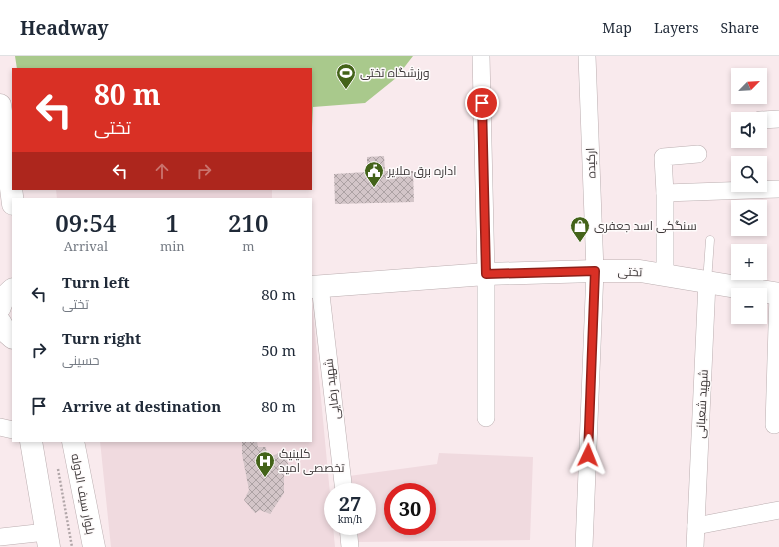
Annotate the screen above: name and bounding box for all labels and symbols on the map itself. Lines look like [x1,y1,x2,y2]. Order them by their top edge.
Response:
sports icon: ورزشگاه تختی [335,62,357,90]
place label: ورزشگاه تختی [360,64,430,81]
north arrow [731,68,767,104]
pin [465,86,499,120]
street label: ارکیده [581,147,600,179]
public building icon: اداره برق ملایر [363,160,385,188]
place label: اداره برق ملایر [387,162,456,179]
shop icon: سنگکی اسد جعفری [569,215,591,243]
place label: سنگکی اسد جعفری [594,217,697,234]
street label: تختی [617,263,643,280]
street label: شهید رضایی [319,358,344,421]
street label: شهید شعبانی [691,369,712,439]
position arrow [567,434,609,476]
place label: کلینیک تخصصی امید [279,445,345,476]
hospital icon: کلینیک تخصصی امید [254,450,276,478]
street label: بلوار سیف الدوله [67,452,100,536]
speed limit sign: 30 [384,483,436,535]

